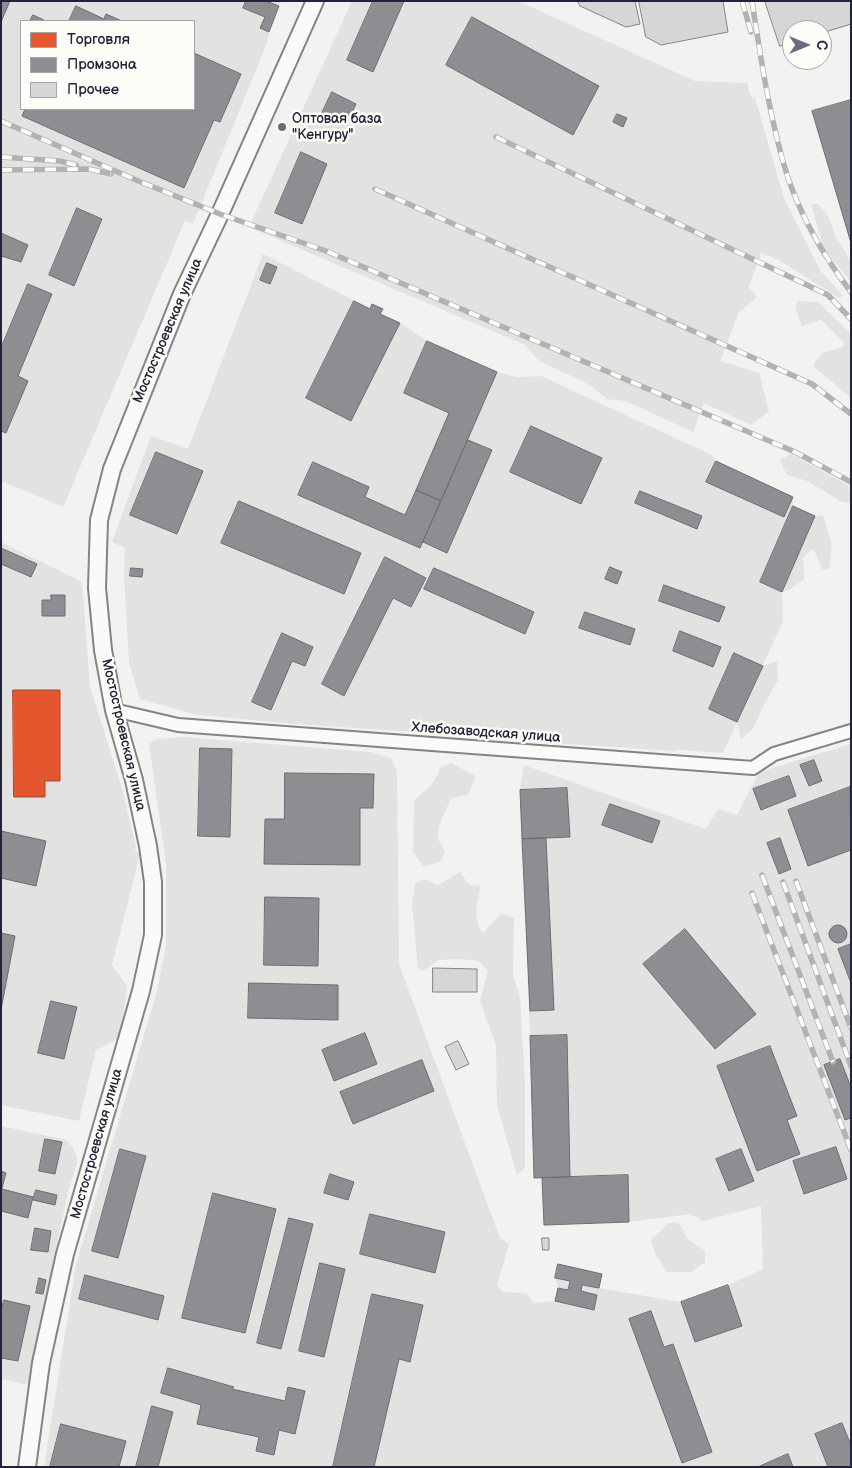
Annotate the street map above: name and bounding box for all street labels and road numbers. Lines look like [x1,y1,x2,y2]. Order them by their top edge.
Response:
street label: Мостостроевская улица [130,256,206,406]
street label: Мостостроевская улица [97,657,149,813]
street label: Хлебозаводская улица [411,719,561,747]
street label: Мостостроевская улица [67,1067,127,1221]

